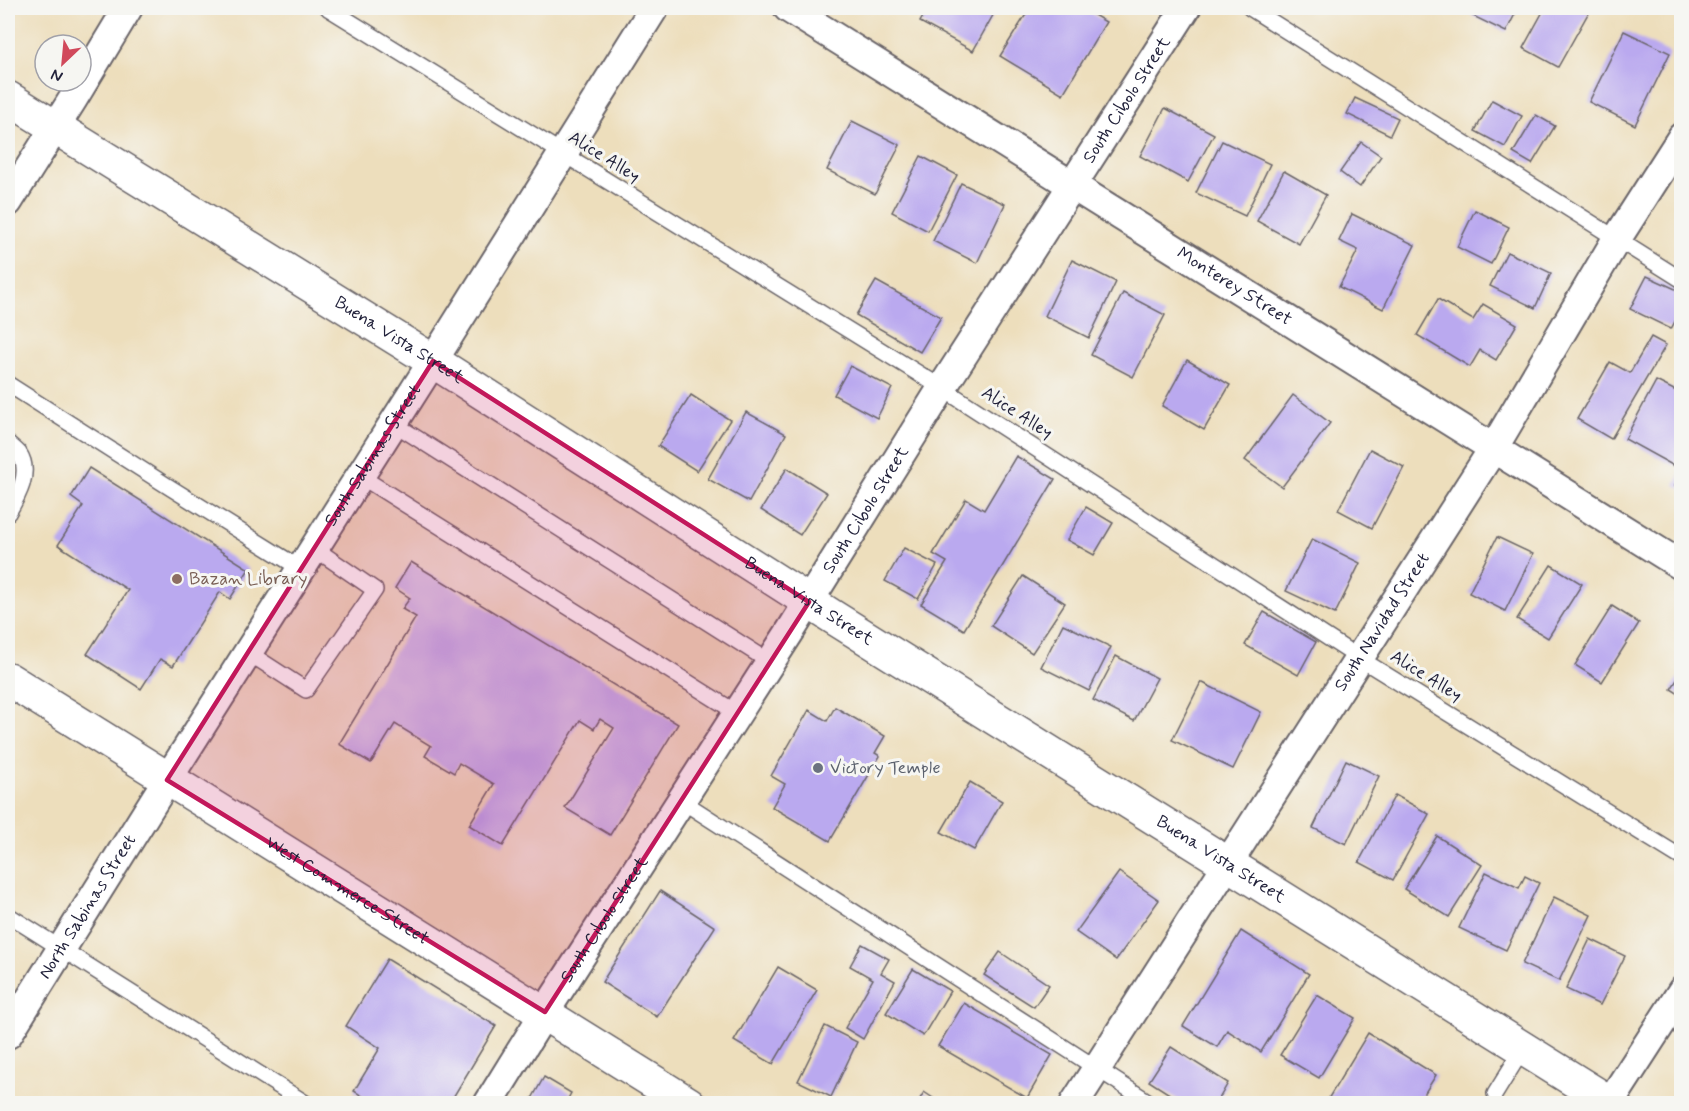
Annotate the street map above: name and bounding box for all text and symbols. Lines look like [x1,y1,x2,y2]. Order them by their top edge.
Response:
street label: South Cibolo Street [1077,32,1177,168]
north arrow [33,33,93,93]
text: N [48,63,66,87]
street label: Alice Alley [564,126,644,188]
street label: Monterey Street [1172,241,1296,332]
street label: Buena Vista Street [330,291,469,390]
street label: South Sabinas Street [319,380,427,531]
street label: Alice Alley [977,381,1057,445]
street label: South Cibolo Street [817,441,915,578]
street label: South Navidad Street [1329,548,1436,696]
street label: Buena Vista Street [740,551,878,652]
place label: Bazan Library [189,567,307,591]
marker: Bazan Library [170,572,184,586]
street label: Alice Alley [1386,645,1466,707]
place label: Victory Temple [830,756,941,780]
marker: Victory Temple [811,761,825,775]
street label: Buena Vista Street [1151,810,1290,909]
street label: North Sabinas Street [33,830,142,984]
street label: West Commerce Street [261,831,434,951]
street label: South Cibolo Street [555,852,654,988]

